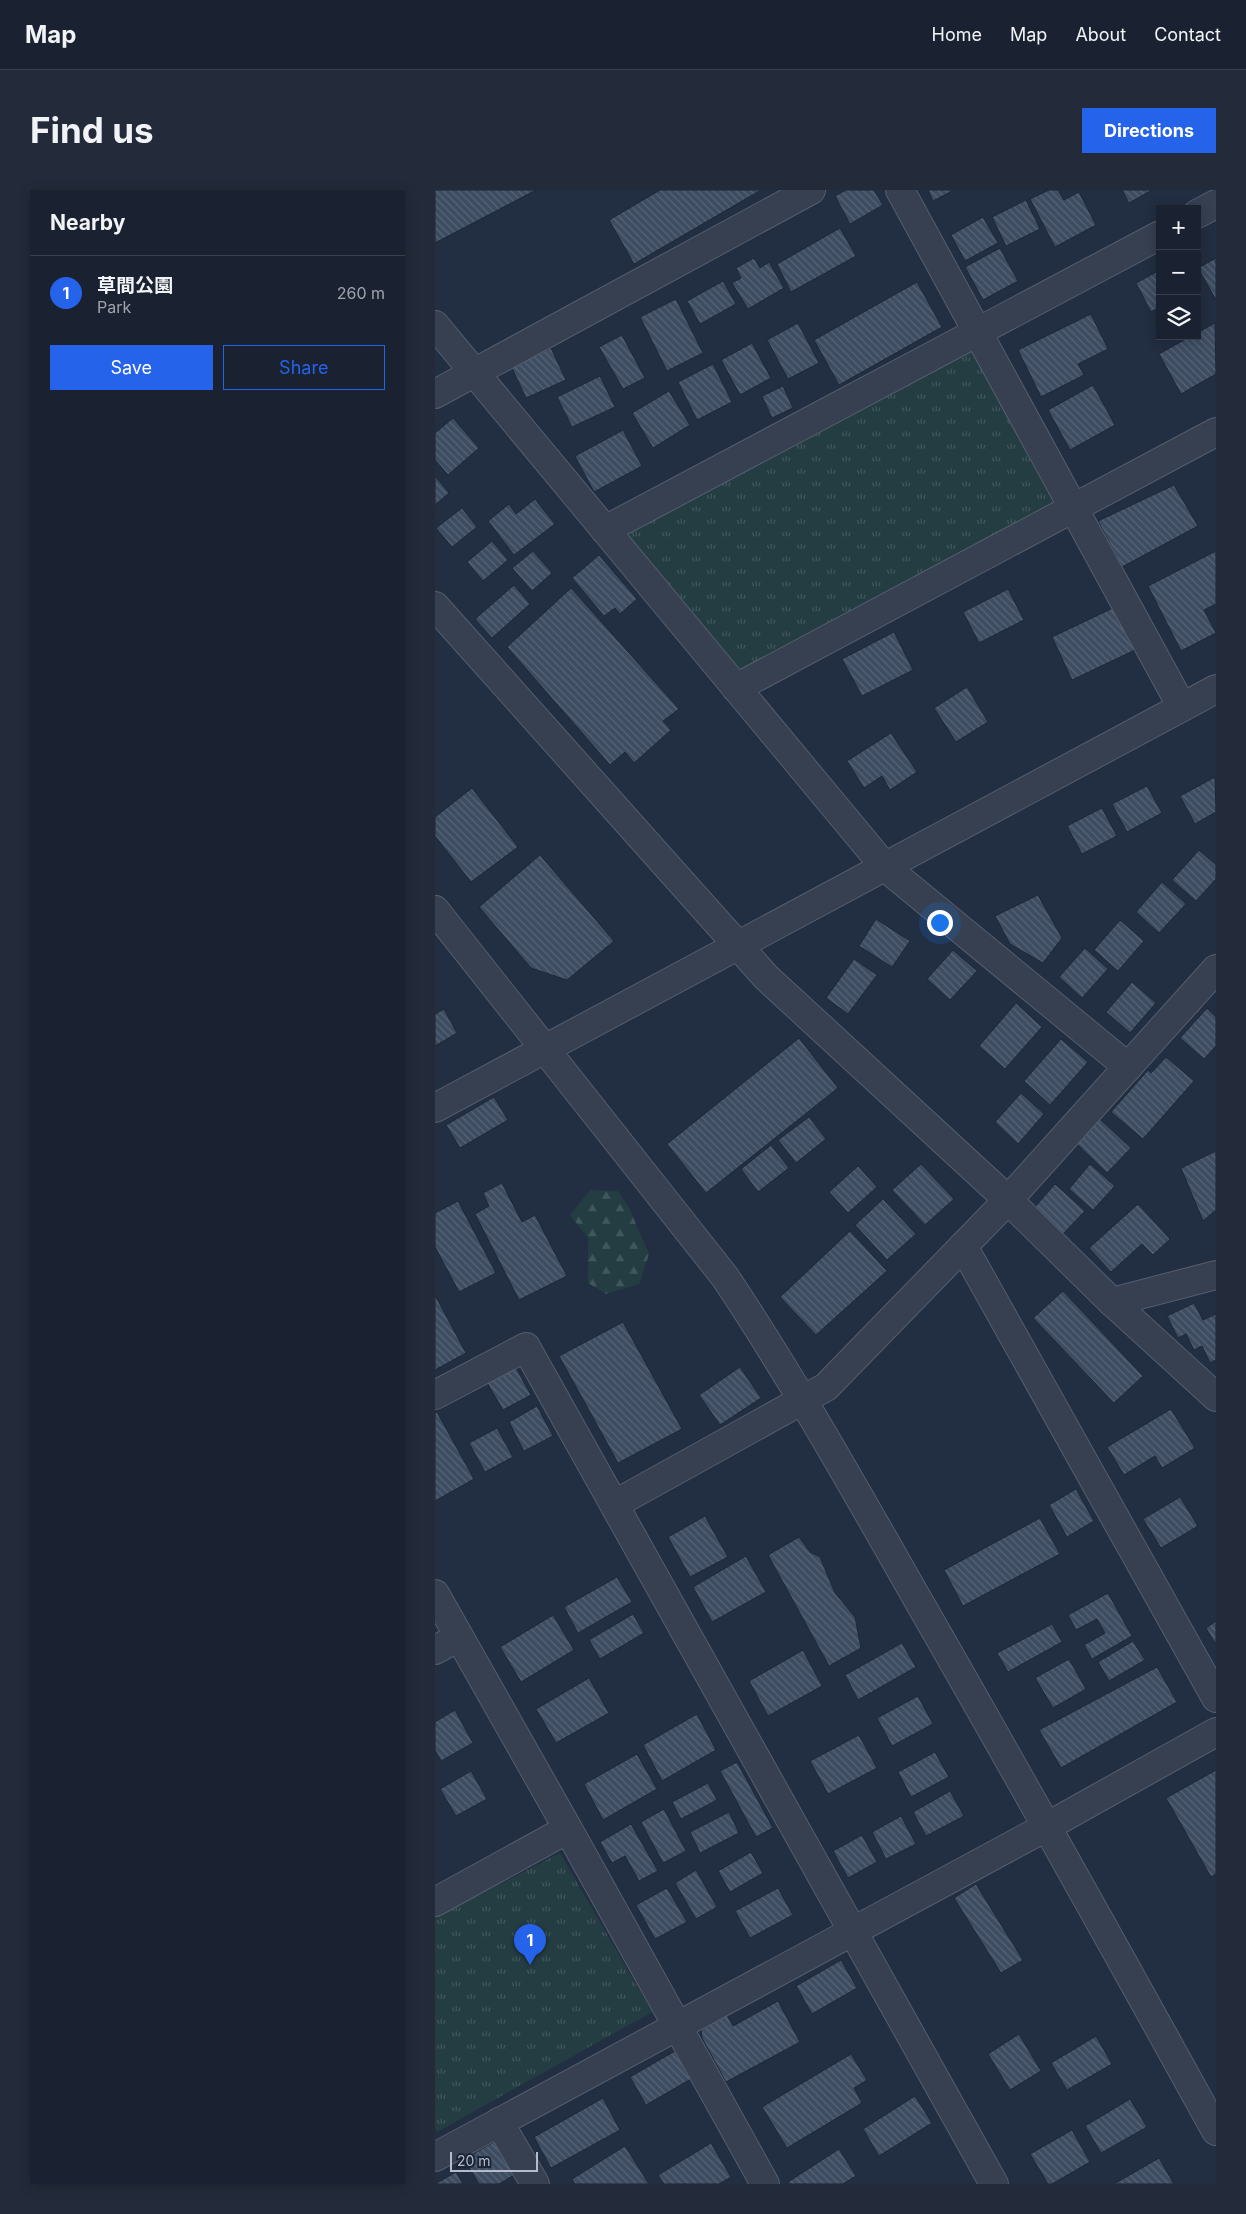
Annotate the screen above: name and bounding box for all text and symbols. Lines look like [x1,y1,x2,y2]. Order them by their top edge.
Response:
text: Map [25,20,76,49]
text: Home [932,24,982,45]
text: Map [1010,24,1047,45]
text: About [1075,24,1126,45]
text: Contact [1154,24,1221,45]
button: Directions [1082,108,1216,153]
text: Find us [30,109,154,151]
map controls [1156,205,1201,340]
button: + [1156,205,1201,250]
text: Nearby [50,210,125,235]
button: − [1156,250,1201,295]
text: 草間公園 [97,274,173,297]
text: 1 [63,283,69,303]
text: 260 m [337,283,385,303]
button: layers [1156,295,1201,340]
text: Park [97,297,131,317]
button: Save [50,345,213,390]
button: Share [223,345,385,390]
your location [927,910,953,936]
pin: 1 [514,1924,546,1965]
scale bar [450,2149,537,2172]
text: 20 m [457,2152,491,2169]

